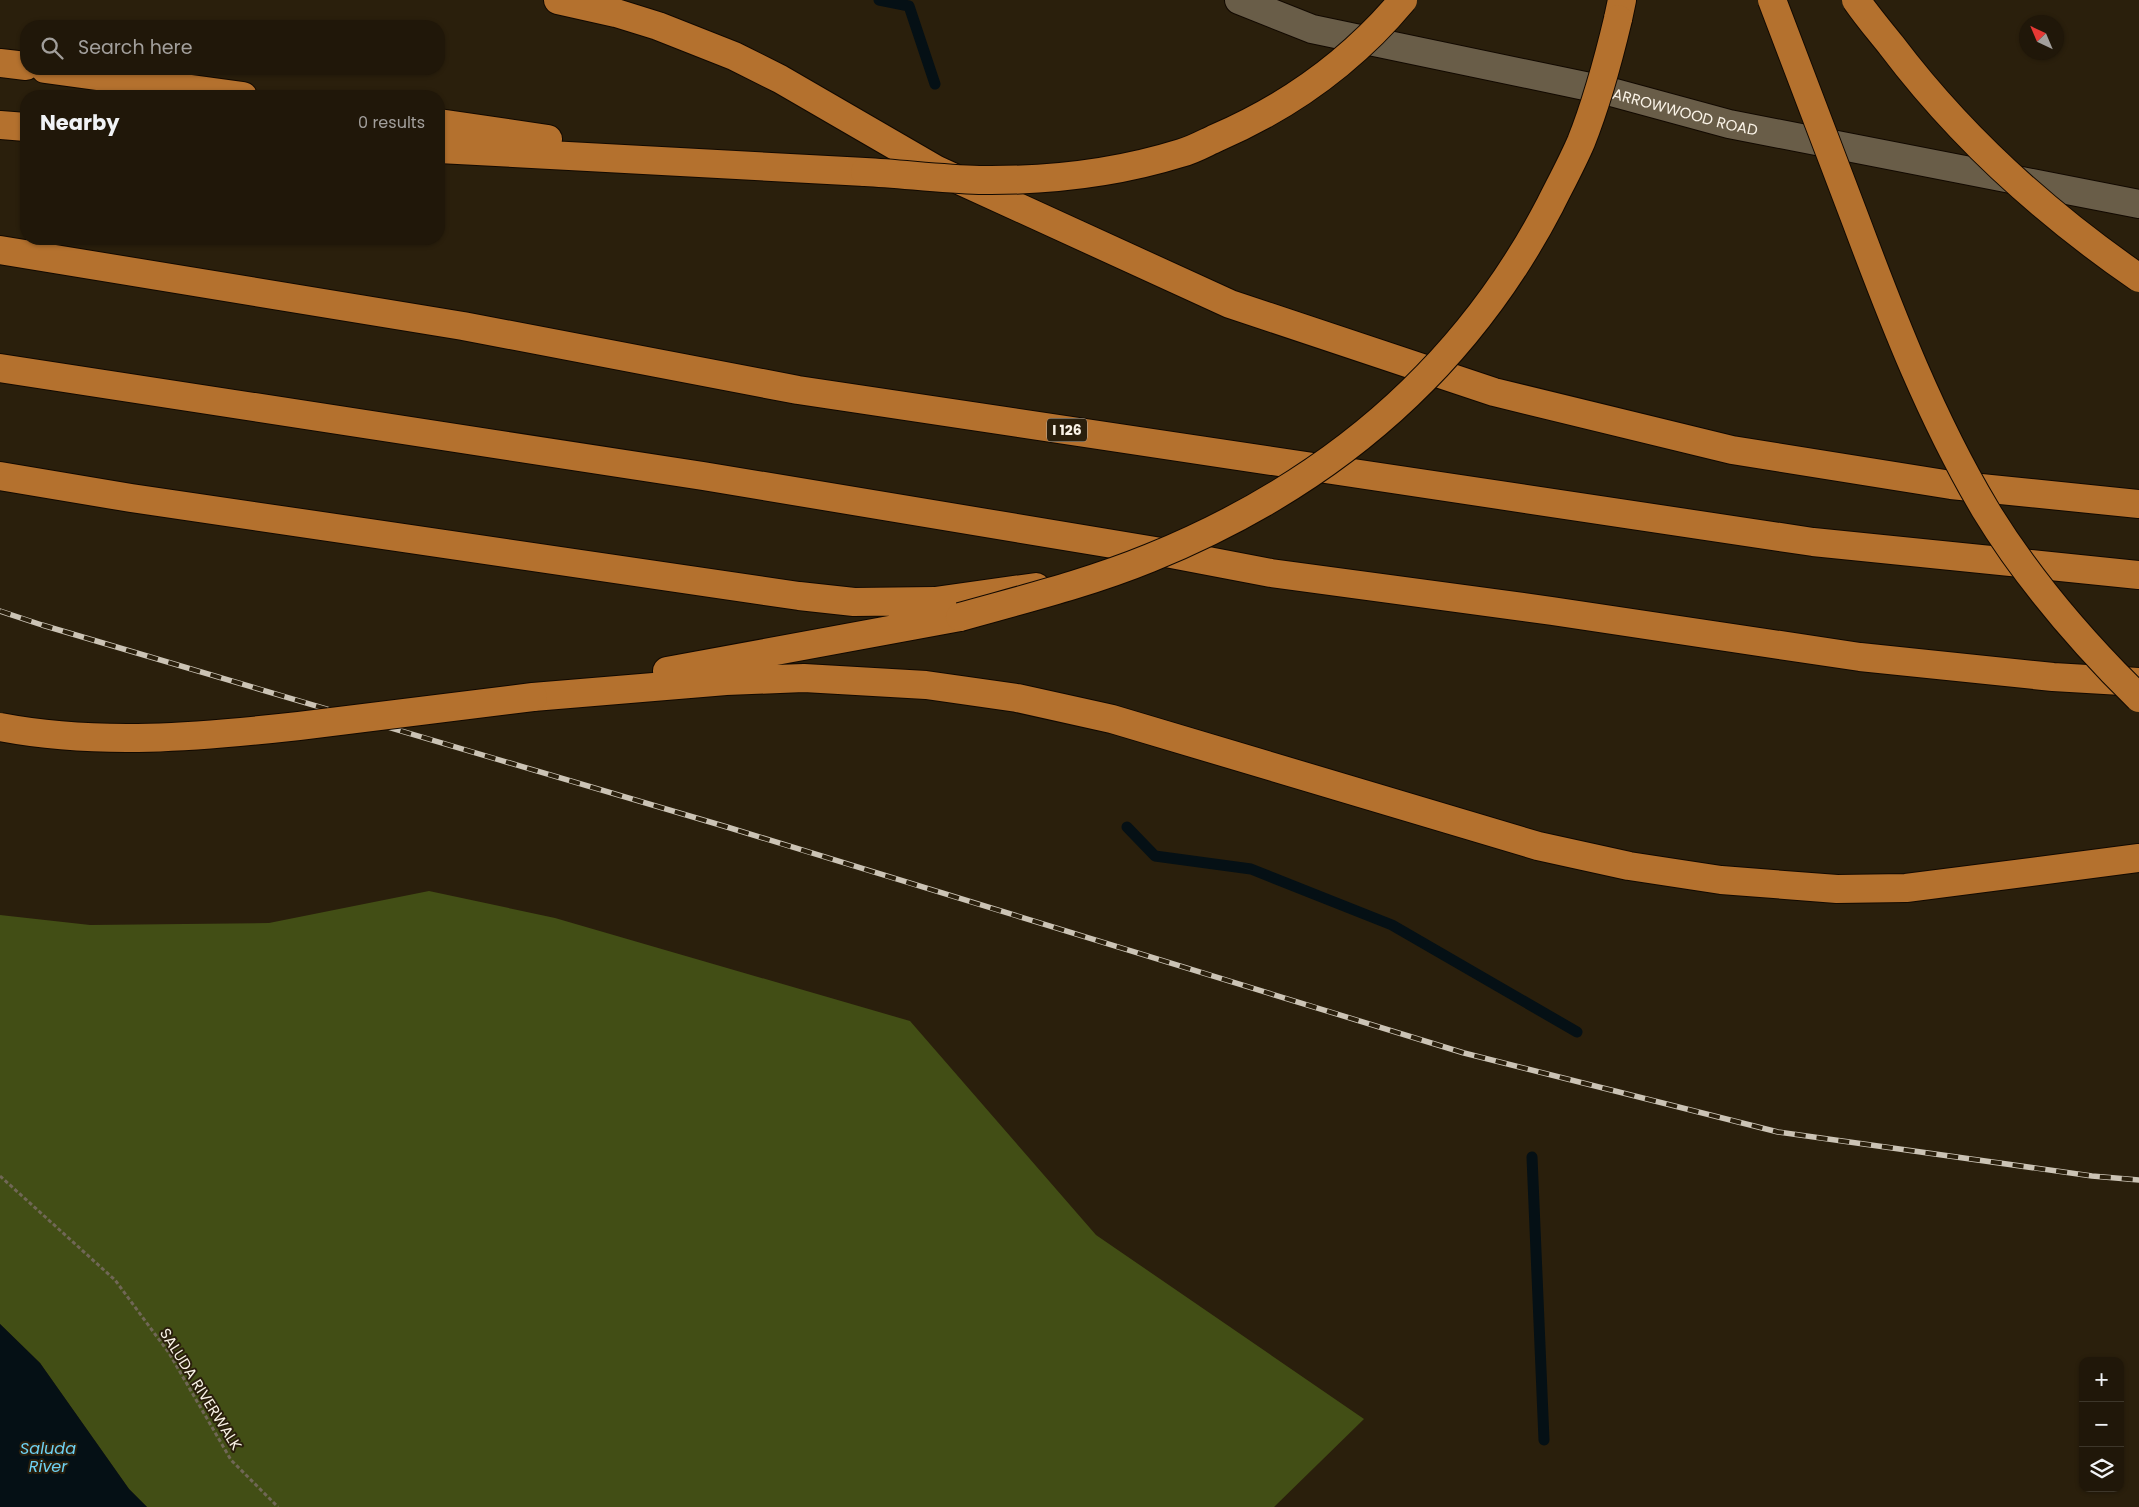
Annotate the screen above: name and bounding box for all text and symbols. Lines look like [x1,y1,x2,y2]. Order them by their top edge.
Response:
north arrow [2019,15,2064,60]
search box [20,20,445,75]
icon: search [38,34,66,62]
text: Search here [78,34,192,61]
street label: ARROWWOOD ROAD [1610,82,1760,140]
text: Nearby [40,108,120,137]
text: 0 results [358,111,425,134]
road number: I 126 [1047,418,1087,442]
street label: SALUDA RIVERWALK [155,1324,247,1454]
map controls [2079,1357,2124,1492]
button: + [2079,1357,2124,1402]
button: − [2079,1402,2124,1447]
water label: Saluda River [20,1437,76,1478]
button: layers [2079,1447,2124,1492]

